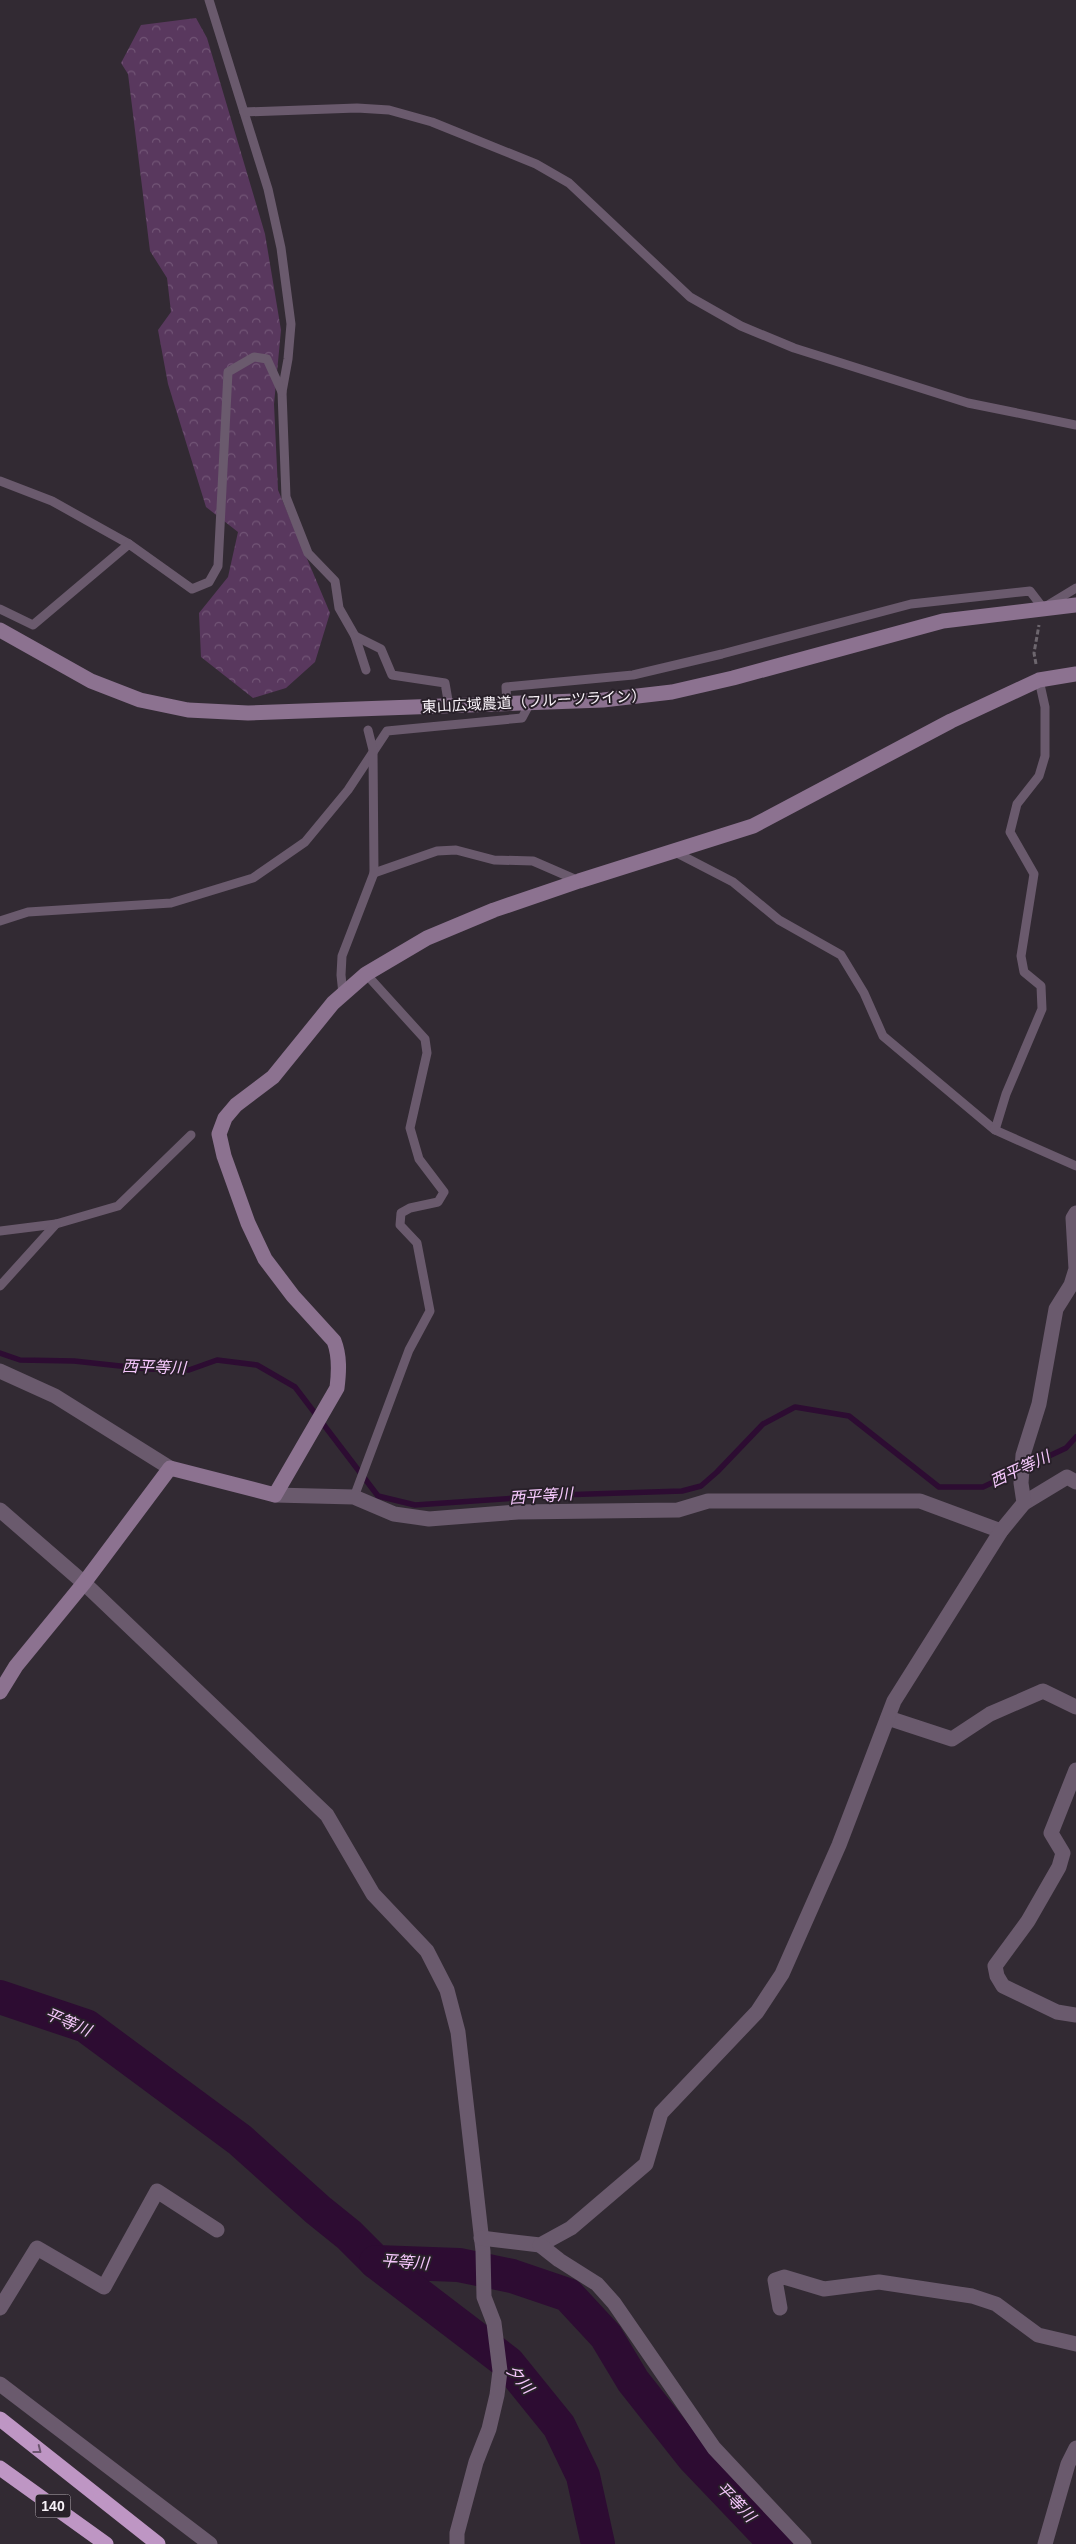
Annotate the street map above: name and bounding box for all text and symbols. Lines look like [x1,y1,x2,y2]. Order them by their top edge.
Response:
street label: 東山広域農道（フルーツライン） [421,687,647,715]
water label: 西平等川 [122,1357,188,1377]
water label: 西平等川 [987,1447,1054,1490]
water label: 西平等川 [508,1485,576,1507]
water label: 平等川 [43,2005,95,2040]
water label: 平等川 [380,2252,432,2272]
water label: 夕川 [503,2361,538,2398]
one-way arrow [32,2444,41,2452]
water label: 平等川 [713,2479,760,2527]
road number: 140 [36,2494,70,2518]

